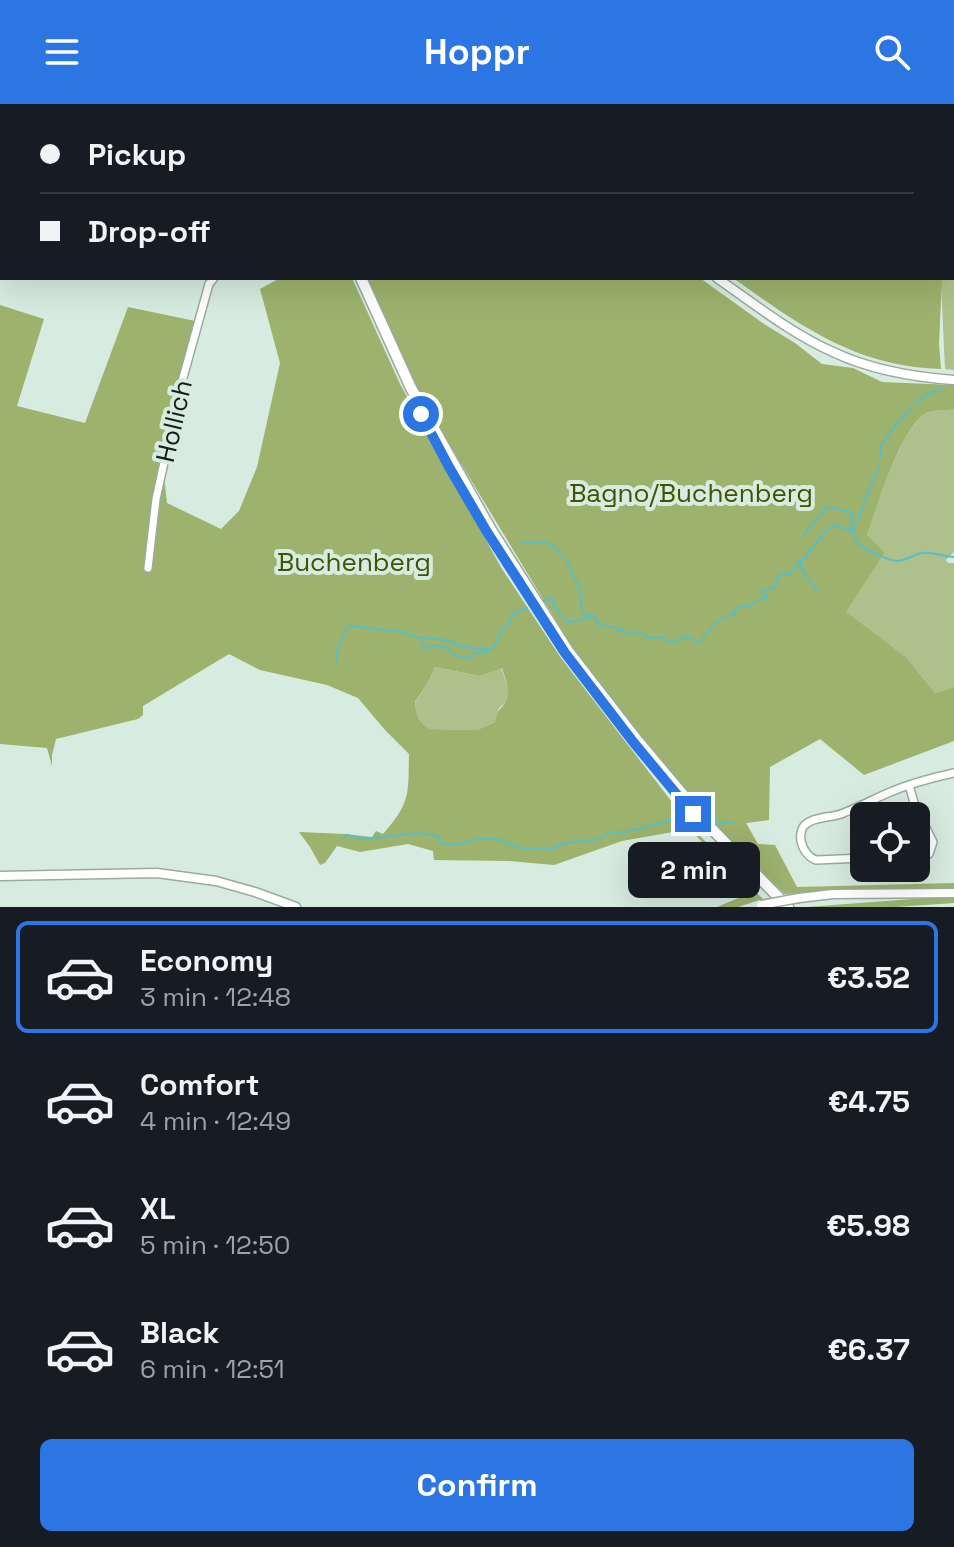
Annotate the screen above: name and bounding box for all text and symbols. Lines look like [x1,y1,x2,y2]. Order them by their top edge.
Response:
text: Hoppr [424,29,530,75]
icon: menu [40,30,84,74]
icon: search [870,30,914,74]
text: Pickup [88,135,186,174]
text: Drop-off [88,212,211,251]
street label: Hollich [148,376,200,466]
route start [403,396,439,432]
park label: Bagno/Buchenberg [569,476,813,510]
park label: Buchenberg [277,545,431,579]
route end [675,796,711,832]
map controls [850,802,930,882]
button: locate [850,802,930,882]
callout: 2 min [627,842,759,898]
text: 2 min [660,853,728,887]
icon: car [44,941,116,1013]
text: Economy [140,941,273,980]
text: €3.52 [827,958,910,997]
text: 3 min · 12:48 [140,980,291,1014]
icon: car [44,1065,116,1137]
text: Comfort [140,1065,259,1104]
text: €4.75 [828,1082,910,1121]
text: 4 min · 12:49 [140,1104,291,1138]
icon: car [44,1189,116,1261]
text: XL [140,1189,176,1228]
text: €5.98 [826,1206,910,1245]
text: 5 min · 12:50 [140,1228,291,1262]
icon: car [44,1313,116,1385]
text: Black [140,1313,219,1352]
text: €6.37 [827,1330,910,1369]
text: 6 min · 12:51 [140,1352,285,1386]
button: Confirm [40,1439,914,1531]

